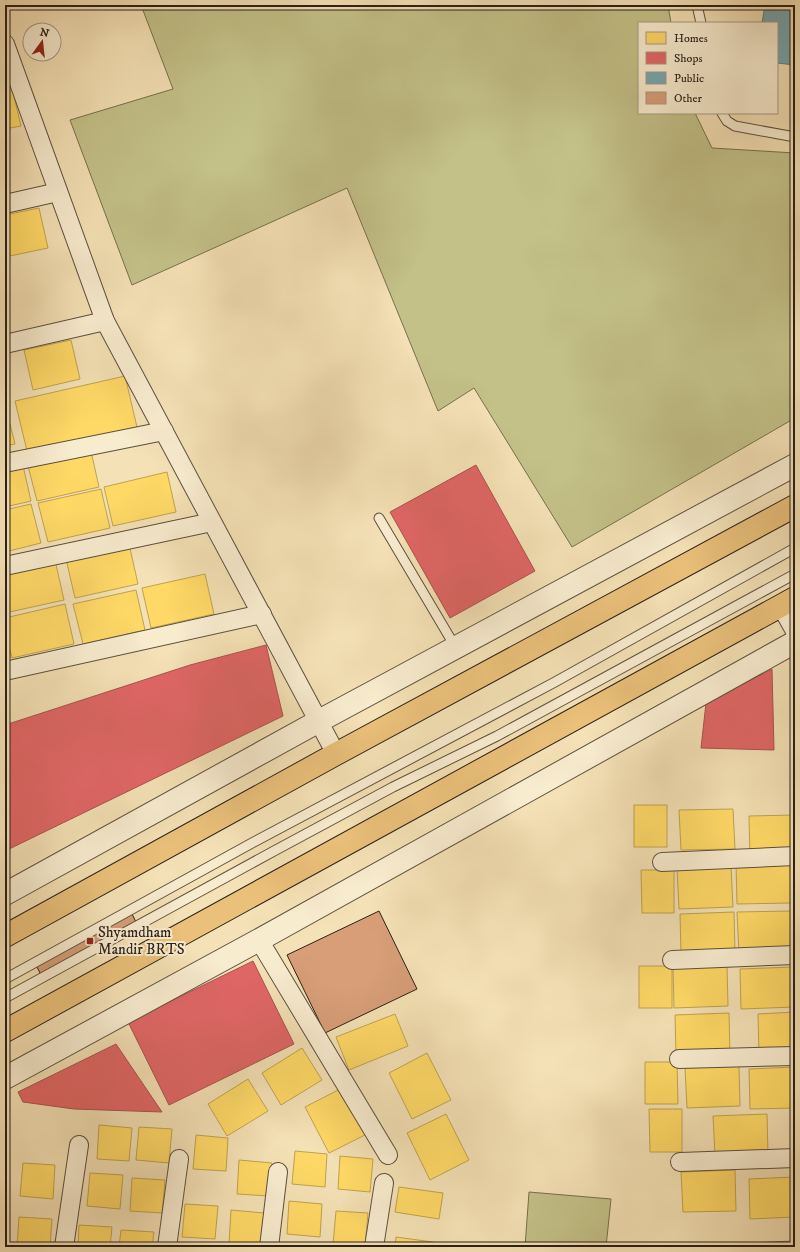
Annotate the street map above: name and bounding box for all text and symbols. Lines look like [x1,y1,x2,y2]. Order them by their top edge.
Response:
north arrow [22,22,62,62]
legend [638,22,778,114]
text: N [38,25,51,41]
text: Homes [674,31,708,46]
text: Shops [674,51,702,66]
text: Public [674,71,704,86]
text: Other [674,91,703,106]
place label: Shyamdham Mandir BRTS [98,923,185,959]
marker: Shyamdham Mandir BRTS [85,936,95,946]

